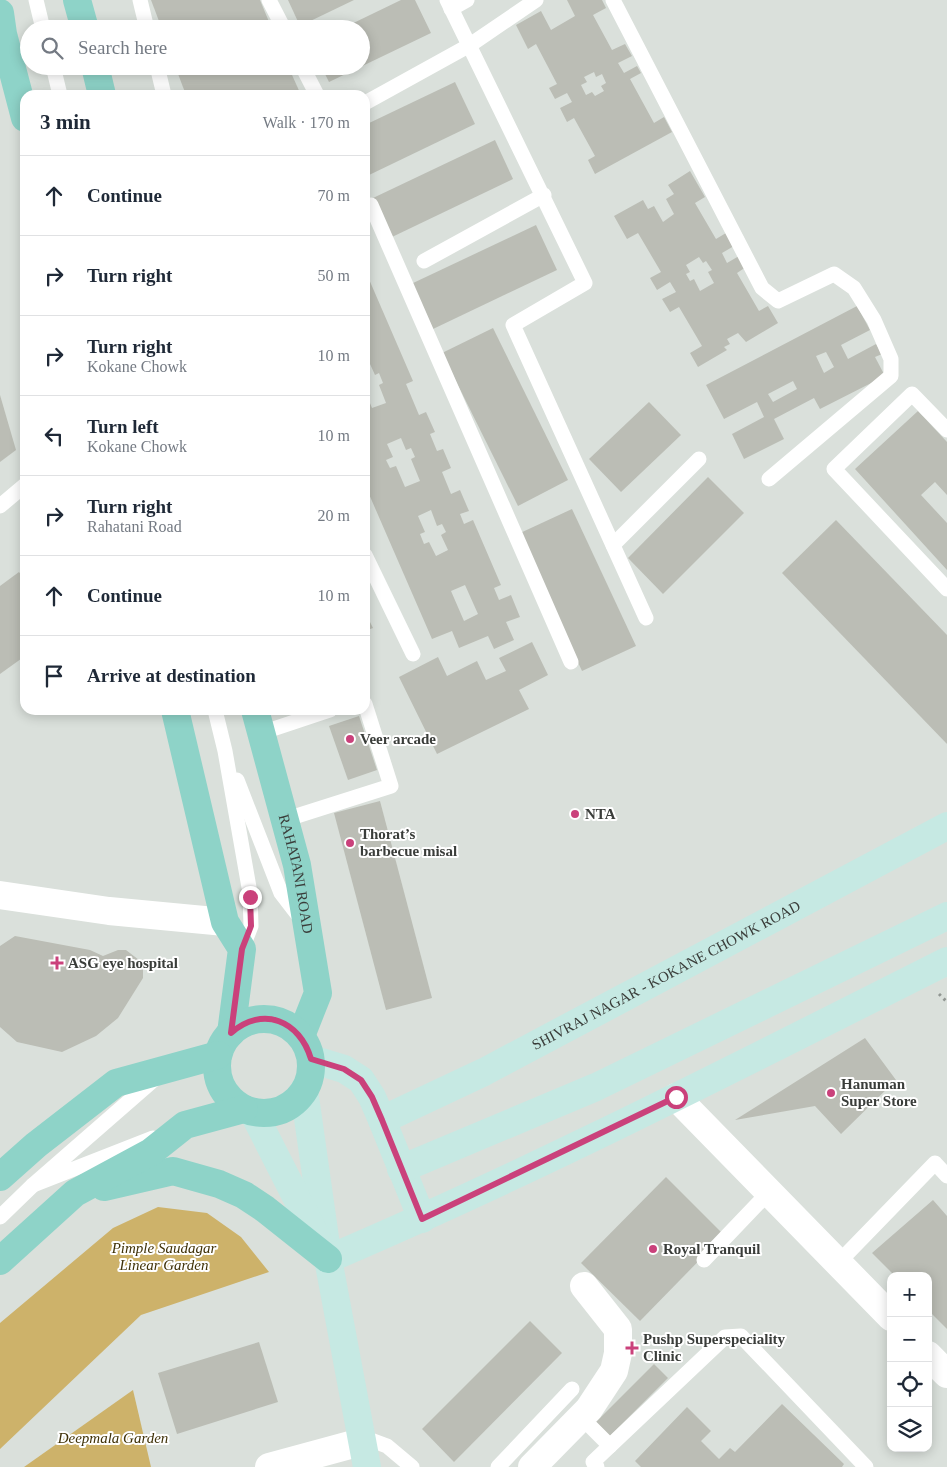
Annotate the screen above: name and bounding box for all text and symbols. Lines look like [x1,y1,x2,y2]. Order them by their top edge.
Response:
search box [20,20,370,75]
icon: search [38,34,66,62]
text: Search here [78,37,167,58]
text: 3 min [40,110,91,134]
text: Walk · 170 m [263,114,350,131]
icon: ahead [40,182,68,210]
text: Continue [87,185,162,206]
text: 70 m [318,187,350,204]
icon: right [40,262,68,290]
text: Turn right [87,265,172,286]
text: 50 m [318,267,350,284]
text: Turn right [87,336,172,357]
icon: right [40,342,68,370]
text: 10 m [318,347,350,364]
text: Kokane Chowk [87,358,187,375]
text: Turn left [87,416,159,437]
icon: left [40,422,68,450]
text: 10 m [318,427,350,444]
text: Kokane Chowk [87,438,187,455]
text: Turn right [87,496,172,517]
icon: right [40,502,68,530]
text: 20 m [318,507,350,524]
text: Rahatani Road [87,518,182,535]
icon: ahead [40,582,68,610]
text: Continue [87,585,162,606]
text: 10 m [318,587,350,604]
icon: arrive [40,662,68,690]
text: Arrive at destination [87,665,256,686]
place label: Veer arcade [360,731,436,747]
marker: Veer arcade [344,733,356,745]
place label: NTA [585,806,616,822]
marker: NTA [569,808,581,820]
street label: RAHATANI ROAD [276,812,316,935]
place label: Thorat’s barbecue misal [360,826,457,859]
marker: Thorat’s barbecue misal [344,837,356,849]
route end [239,886,262,909]
street label: SHIVRAJ NAGAR - KOKANE CHOWK ROAD [529,897,803,1053]
place label: ASG eye hospital [68,955,178,971]
marker: ASG eye hospital [50,956,64,970]
place label: Hanuman Super Store [841,1076,917,1109]
route start [665,1086,688,1109]
marker: Hanuman Super Store [825,1087,837,1099]
park label: Pimple Saudagar Linear Garden [111,1240,216,1273]
place label: Royal Tranquil [663,1241,760,1257]
marker: Royal Tranquil [647,1243,659,1255]
map controls [887,1272,932,1452]
button: + [887,1272,932,1317]
button: − [887,1317,932,1362]
place label: Pushp Superspeciality Clinic [643,1331,786,1364]
marker: Pushp Superspeciality Clinic [625,1341,639,1355]
button: locate [887,1362,932,1407]
button: layers [887,1407,932,1452]
park label: Deepmala Garden [57,1430,168,1446]

